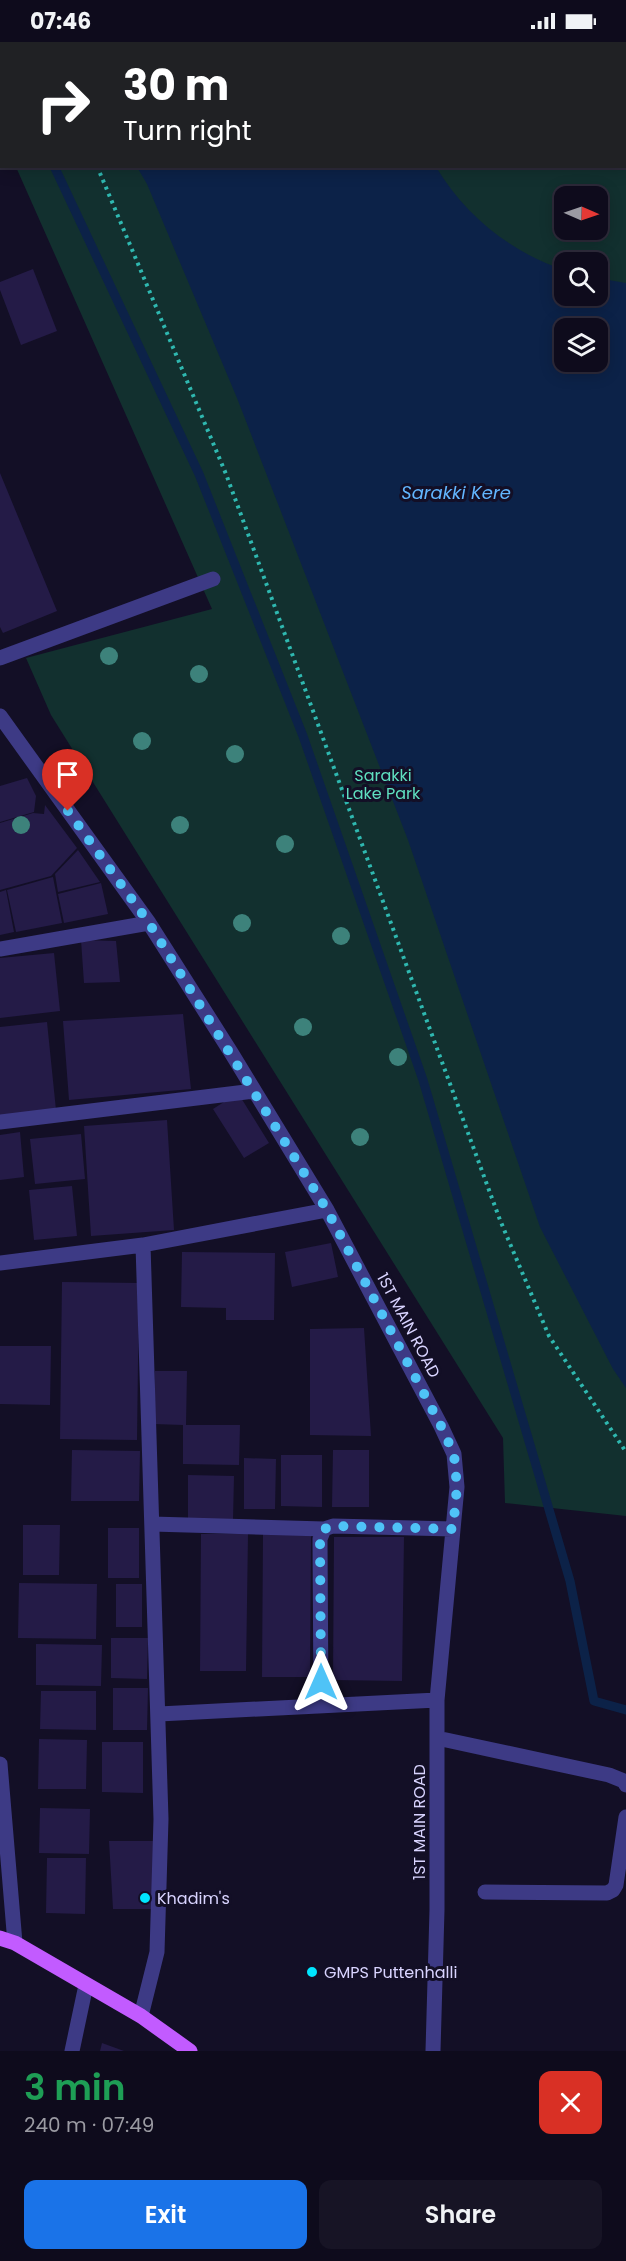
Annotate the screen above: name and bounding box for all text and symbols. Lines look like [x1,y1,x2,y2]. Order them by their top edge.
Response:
text: 07:46 [30,6,91,37]
text: 30 m [123,56,229,115]
icon: right [24,66,102,144]
text: Turn right [123,112,252,149]
north arrow [554,186,608,240]
map controls [554,186,608,372]
button: search [554,252,608,306]
button: layers [554,318,608,372]
water label: Sarakki Kere [401,480,511,505]
pin [42,749,93,811]
icon: arrive [51,758,84,791]
park label: Sarakki Lake Park [346,764,421,805]
street label: 1ST MAIN ROAD [371,1269,446,1382]
position arrow [289,1650,353,1714]
street label: 1ST MAIN ROAD [408,1764,431,1880]
place label: Khadim's [157,1887,230,1910]
marker: Khadim's [138,1891,152,1905]
place label: GMPS Puttenhalli [324,1961,457,1984]
marker: GMPS Puttenhalli [305,1965,319,1979]
text: 3 min [24,2062,126,2113]
button: close [539,2071,602,2134]
text: 240 m · 07:49 [24,2111,154,2139]
button: Exit [24,2180,307,2249]
button: Share [319,2180,602,2249]

